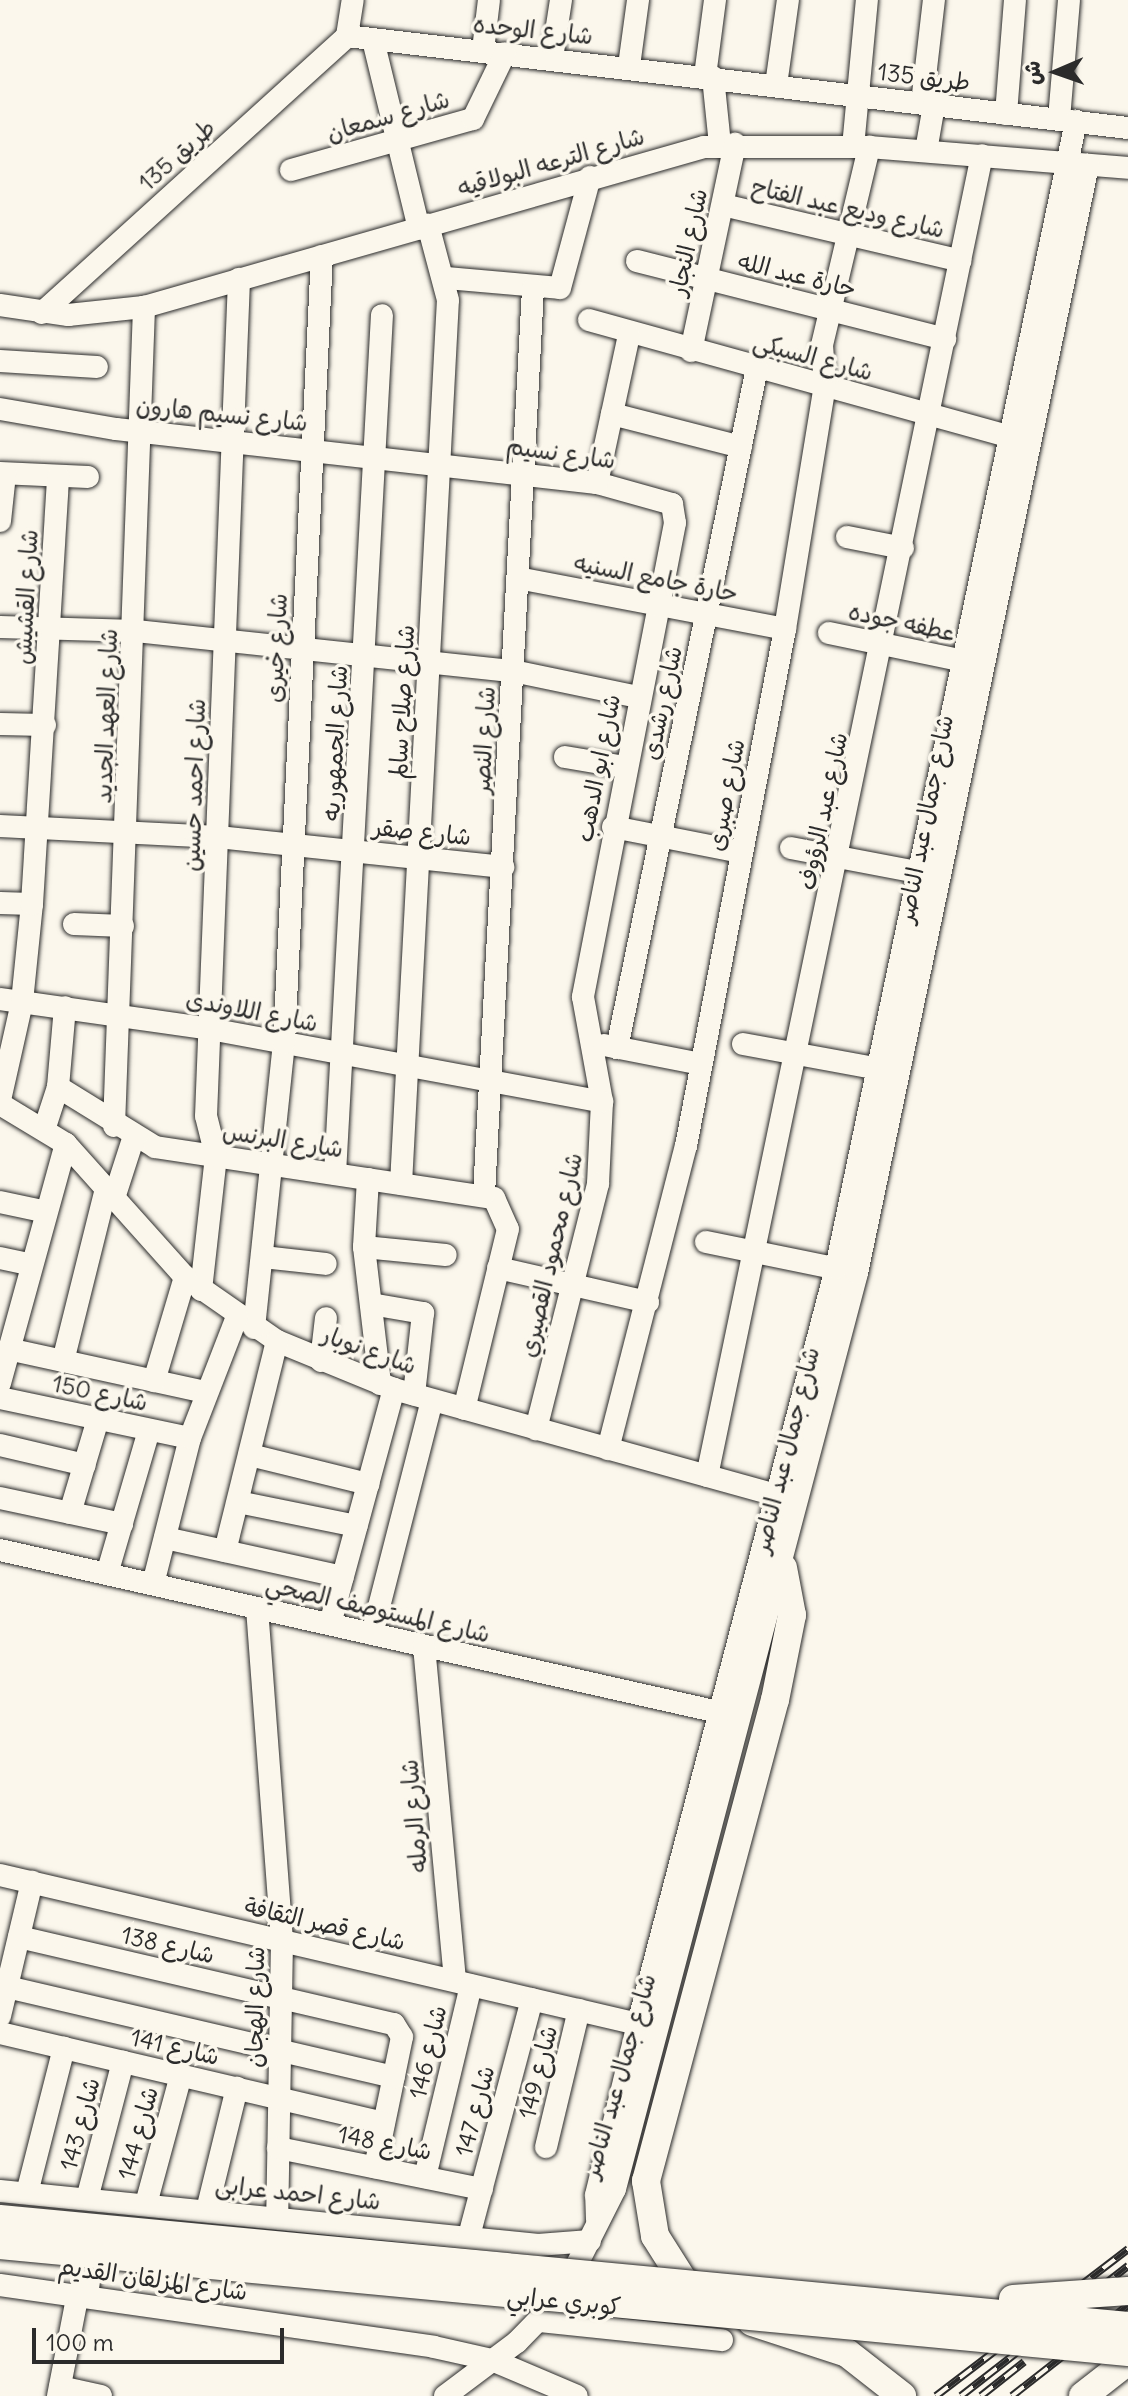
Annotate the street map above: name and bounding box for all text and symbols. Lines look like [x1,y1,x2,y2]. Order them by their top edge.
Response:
street label: شارع الوحده [472,9,594,51]
north arrow [1016,32,1096,112]
street label: طريق 135 [876,57,972,97]
text: ش [1018,60,1046,85]
street label: شارع سمعان [323,85,453,147]
street label: طريق 135 [133,113,221,197]
street label: شارع الترعه البولاقيه [454,122,648,202]
street label: شارع وديع عبد الفتاح [749,172,947,244]
street label: شارع النجار [663,186,713,298]
street label: حارة عبد الله [735,246,859,304]
street label: شارع السبكى [750,327,876,387]
street label: شارع نسيم هارون [135,391,309,437]
street label: شارع نسيم [505,431,617,475]
street label: شارع القشيش [8,529,44,665]
street label: حارة جامع السنيه [572,548,740,608]
street label: شارع خيرى [259,593,293,703]
street label: عطفه جوده [846,597,958,647]
street label: شارع صلاح سالم [384,624,420,780]
street label: شارع العهد الجديد [89,628,123,804]
street label: شارع رشدى [636,643,688,763]
street label: شارع الجمهوريه [317,664,353,822]
street label: شارع النصر [467,686,501,794]
street label: شارع ابو الدهب [570,692,626,844]
street label: شارع احمد حسين [177,698,211,872]
street label: شارع جمال عبد الناصر [891,712,959,926]
street label: شارع عبد الرؤوف [792,730,854,892]
street label: شارع صبرى [701,737,751,853]
street label: شارع صقر [371,813,473,851]
street label: شارع اللاوندى [184,984,320,1038]
street label: شارع البرنس [221,1116,345,1164]
street label: شارع محمود القصيري [513,1150,589,1360]
street label: شارع نوبار [318,1320,420,1380]
street label: شارع جمال عبد الناصر [746,1344,826,1556]
street label: شارع 150 [50,1369,150,1417]
street label: شارع المستوصف الصحي [263,1569,493,1649]
street label: شارع الرمله [395,1758,433,1874]
street label: شارع قصر الثقافة [242,1892,408,1956]
street label: شارع 138 [119,1920,217,1970]
street label: شارع الهجان [240,1946,270,2068]
street label: شارع جمال عبد الناصر [576,1970,662,2182]
street label: شارع 146 [403,2003,453,2101]
street label: شارع 141 [128,2023,222,2071]
street label: شارع 149 [513,2023,563,2121]
street label: شارع 147 [449,2063,501,2159]
street label: شارع 143 [54,2075,106,2173]
street label: شارع 144 [112,2083,164,2183]
street label: شارع 148 [336,2120,434,2166]
street label: شارع احمد عرابى [214,2170,382,2216]
street label: شارع المزلقان القديم [57,2251,249,2307]
street label: كوبري عرابي [506,2281,622,2321]
scale bar [36,2312,288,2362]
text: 100 m [46,2327,114,2357]

